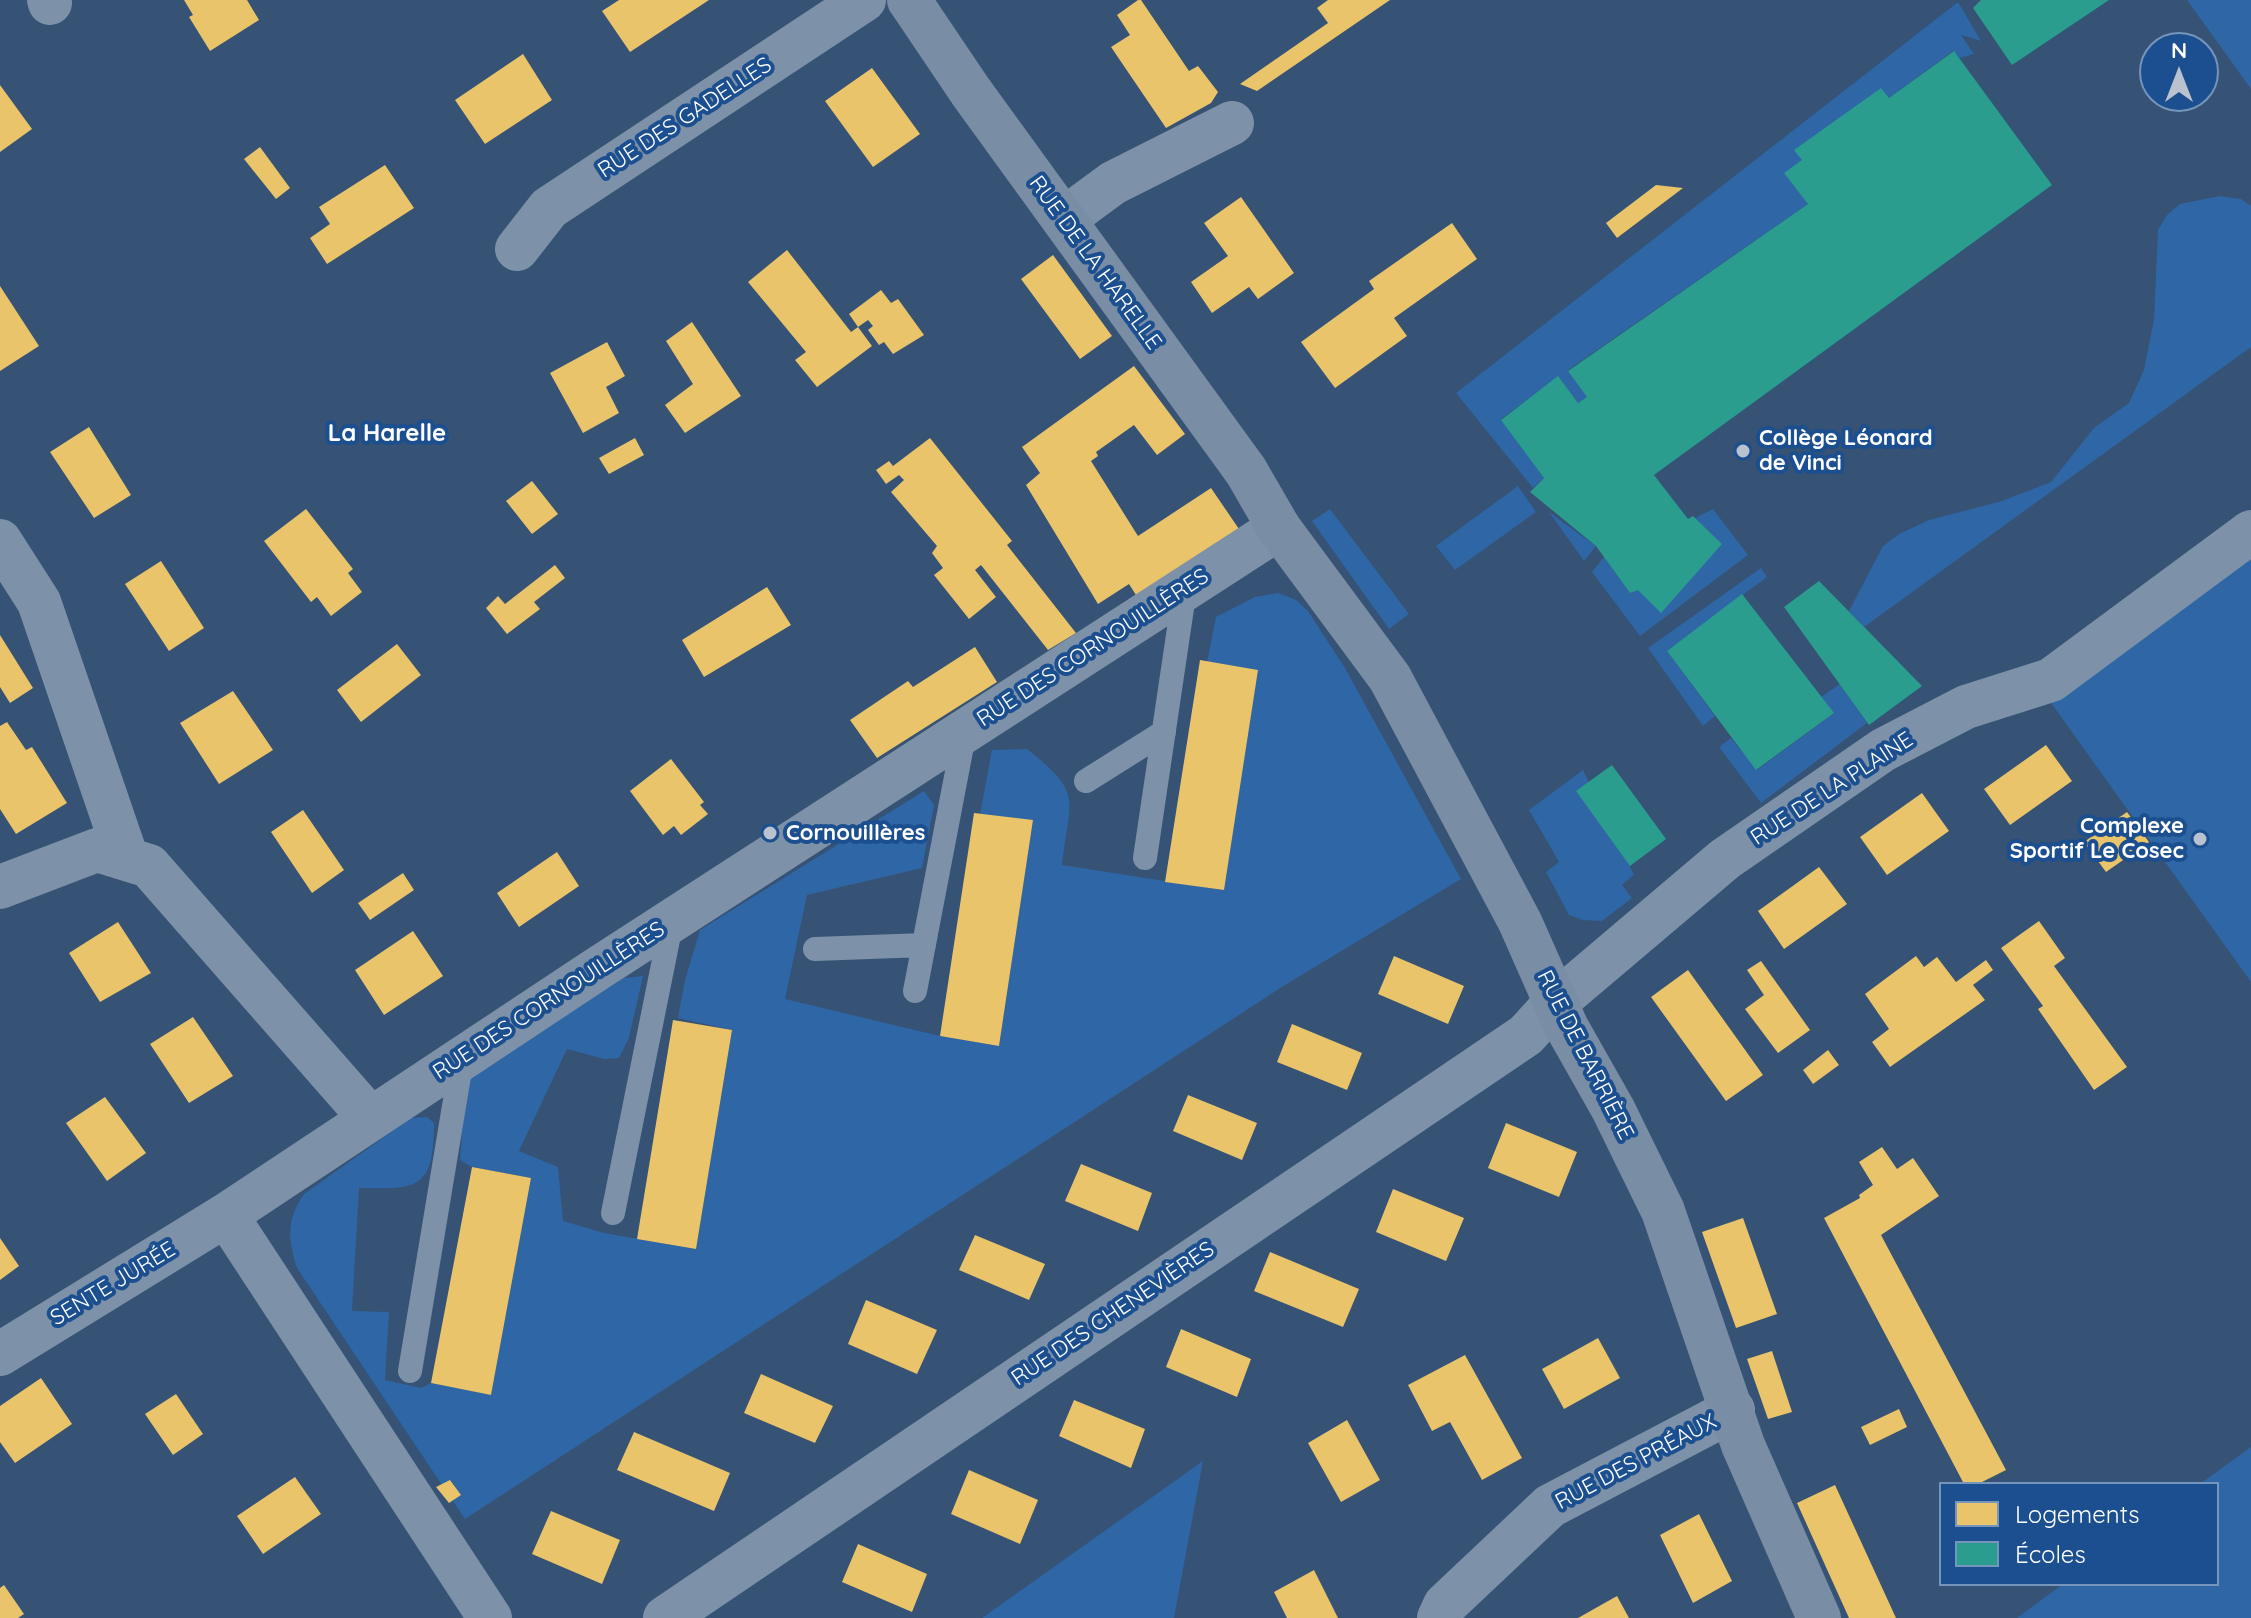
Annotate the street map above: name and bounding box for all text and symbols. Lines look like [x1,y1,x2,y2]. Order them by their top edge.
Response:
north arrow [2139,32,2219,112]
text: N [2171,36,2187,64]
street label: RUE DES GADELLES [593,52,777,184]
street label: RUE DE LA HARELLE [1023,171,1167,355]
district label: La Harelle [328,420,446,448]
place label: Collège Léonard de Vinci [1759,425,1933,476]
marker: Collège Léonard de Vinci [1734,442,1752,460]
street label: RUE DES CORNOUILLÈRES [972,563,1214,733]
street label: RUE DE LA PLAINE [1746,727,1918,851]
place label: Complexe Sportif Le Cosec [2010,813,2184,864]
place label: Cornouillères [786,820,925,846]
marker: Cornouillères [761,824,779,842]
marker: Complexe Sportif Le Cosec [2191,830,2209,848]
street label: RUE DES CORNOUILLÈRES [428,916,670,1086]
street label: RUE DE BARRIÈRE [1531,966,1639,1144]
street label: SENTE JURÉE [46,1236,180,1332]
street label: RUE DES CHENEVIÈRES [1007,1236,1219,1392]
street label: RUE DES PRÉAUX [1551,1408,1721,1516]
legend [1939,1482,2219,1586]
text: Logements [2015,1499,2140,1529]
text: Écoles [2015,1539,2086,1569]

